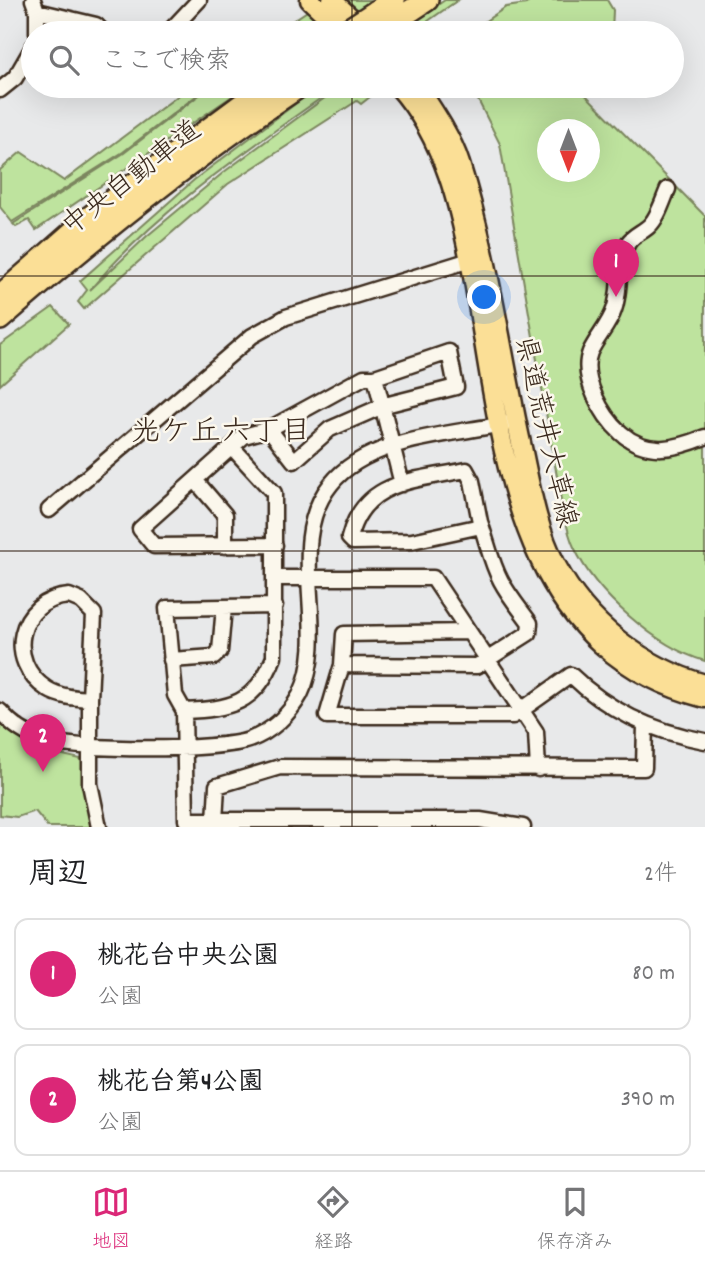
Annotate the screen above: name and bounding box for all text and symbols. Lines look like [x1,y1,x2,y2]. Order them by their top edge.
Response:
search box [21,21,684,98]
icon: search [45,41,83,79]
text: ここで検索 [101,44,231,81]
street label: 中央自動車道 [55,112,212,247]
north arrow [537,119,600,182]
pin: 1 [593,239,639,297]
your location [467,280,501,314]
street label: 県道荒井大草線 [502,332,585,532]
district label: 光ケ丘六丁目 [131,413,311,456]
pin: 2 [20,714,66,772]
text: 周辺 [28,855,88,898]
text: 2件 [644,859,677,892]
text: 桃花台中央公園 [97,939,279,976]
text: 1 [50,958,56,991]
text: 80 m [632,958,675,991]
text: 公園 [97,982,143,1015]
text: 桃花台第4公園 [97,1065,264,1102]
text: 2 [48,1084,58,1117]
text: 390 m [621,1084,675,1117]
text: 公園 [97,1108,143,1141]
tab: 地図 [92,1183,130,1257]
tab: 経路 [314,1183,353,1257]
tab: 保存済み [537,1183,613,1257]

